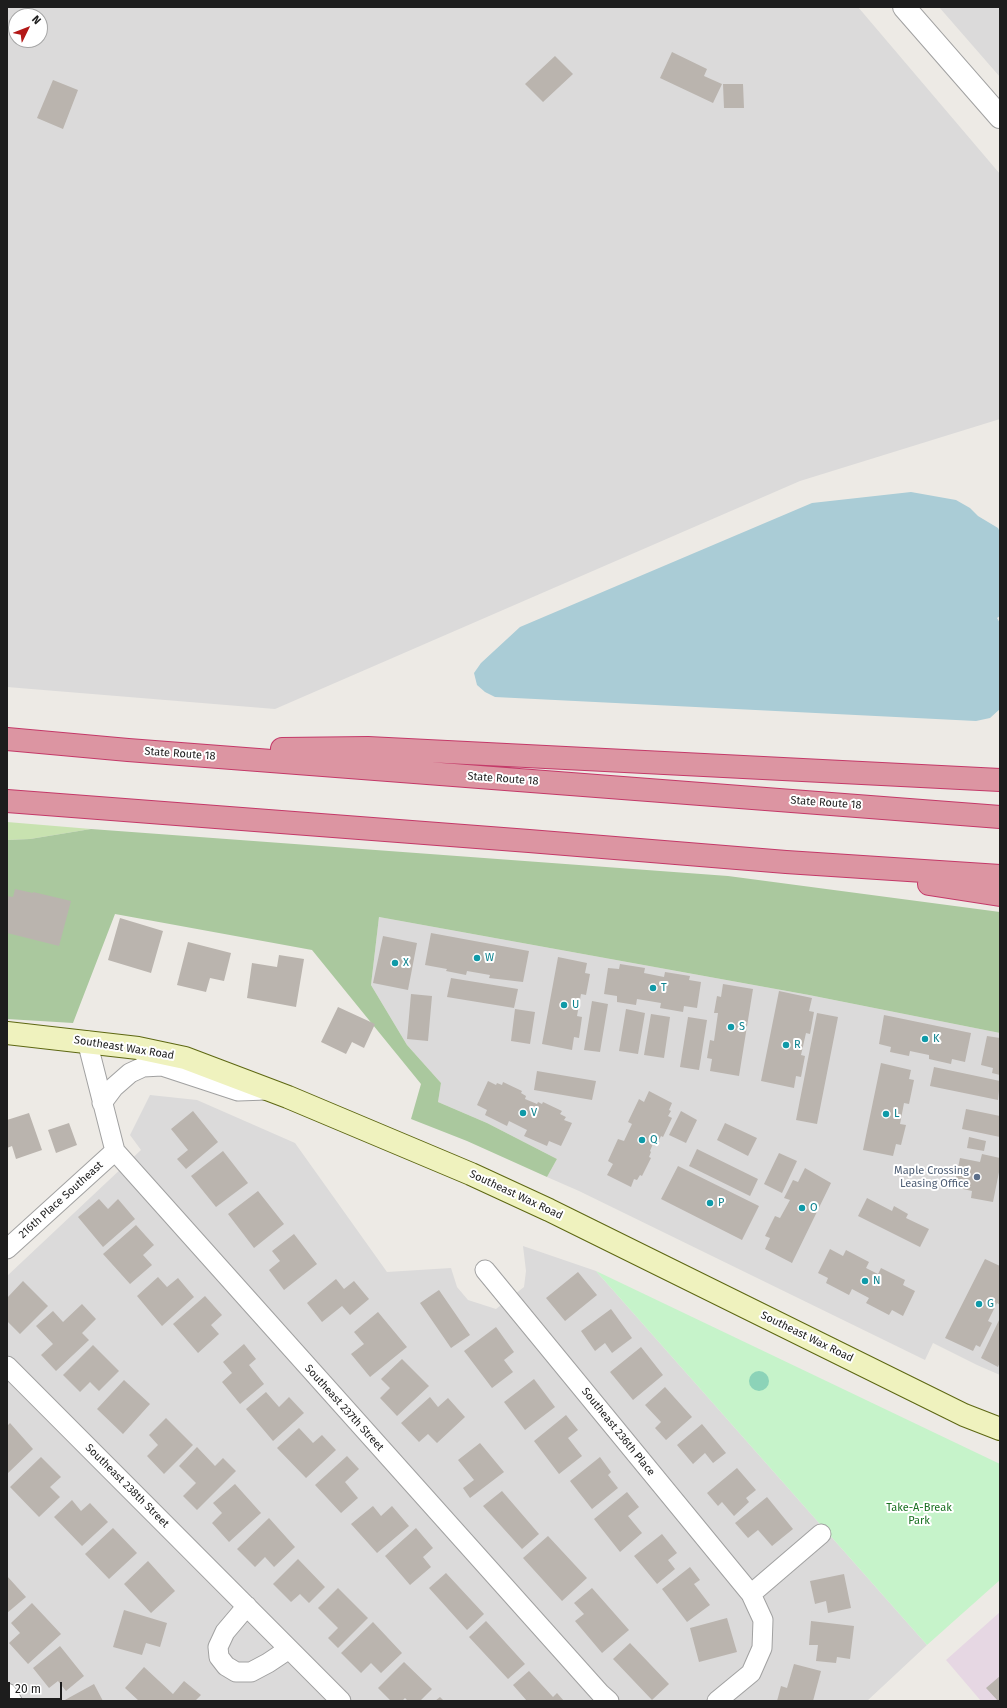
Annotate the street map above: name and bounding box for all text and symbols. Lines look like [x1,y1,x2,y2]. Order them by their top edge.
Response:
north arrow [8,8,48,48]
text: N [29,13,44,27]
street label: State Route 18 [144,745,216,763]
street label: State Route 18 [467,770,539,788]
street label: State Route 18 [790,794,862,812]
place label: W [485,951,494,965]
marker: W [472,953,482,963]
place label: X [403,956,409,970]
marker: X [390,958,400,968]
place label: T [661,981,667,995]
marker: T [648,983,658,993]
place label: U [572,998,579,1012]
marker: U [559,1000,569,1010]
place label: S [739,1020,745,1034]
marker: S [726,1022,736,1032]
place label: K [933,1032,939,1046]
street label: Southeast Wax Road [73,1034,175,1062]
marker: K [920,1034,930,1044]
place label: R [794,1038,801,1052]
marker: R [781,1040,791,1050]
place label: V [531,1106,537,1120]
place label: L [894,1107,899,1121]
marker: V [518,1108,528,1118]
marker: L [881,1109,891,1119]
place label: Q [650,1133,658,1147]
marker: Q [637,1135,647,1145]
street label: 216th Place Southeast [16,1159,106,1241]
place label: Maple Crossing Leasing Office [894,1164,969,1190]
street label: Southeast Wax Road [467,1168,565,1222]
marker: Maple Crossing Leasing Office [972,1172,982,1182]
place label: P [718,1196,724,1210]
marker: P [705,1198,715,1208]
place label: O [810,1201,818,1215]
marker: O [797,1203,807,1213]
place label: N [873,1274,881,1288]
marker: N [860,1276,870,1286]
place label: G [987,1297,994,1311]
marker: G [974,1299,984,1309]
street label: Southeast Wax Road [759,1309,855,1365]
street label: Southeast 237th Street [302,1362,386,1454]
street label: Southeast 236th Place [578,1385,658,1479]
street label: Southeast 238th Street [82,1441,172,1531]
park label: Take-A-Break Park [886,1501,952,1527]
scale bar [10,1674,64,1700]
text: 20 m [15,1682,41,1696]

